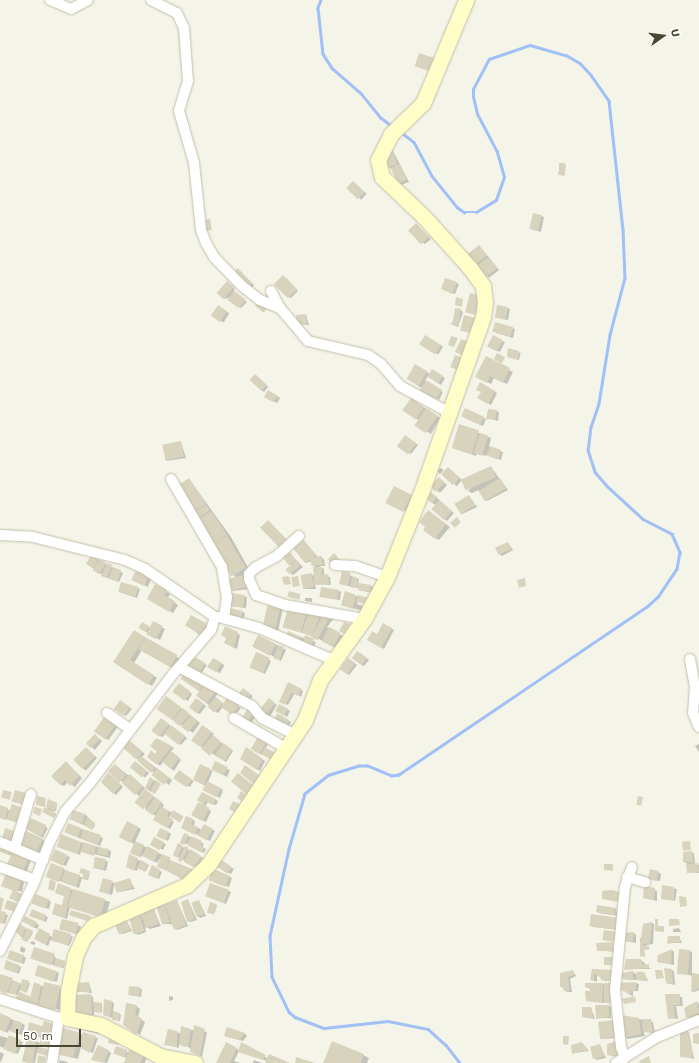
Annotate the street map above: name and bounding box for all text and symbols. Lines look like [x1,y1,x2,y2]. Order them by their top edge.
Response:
north arrow [643,16,683,56]
text: U [668,28,682,38]
scale bar [18,1021,83,1047]
text: 50 m [23,1029,53,1043]

